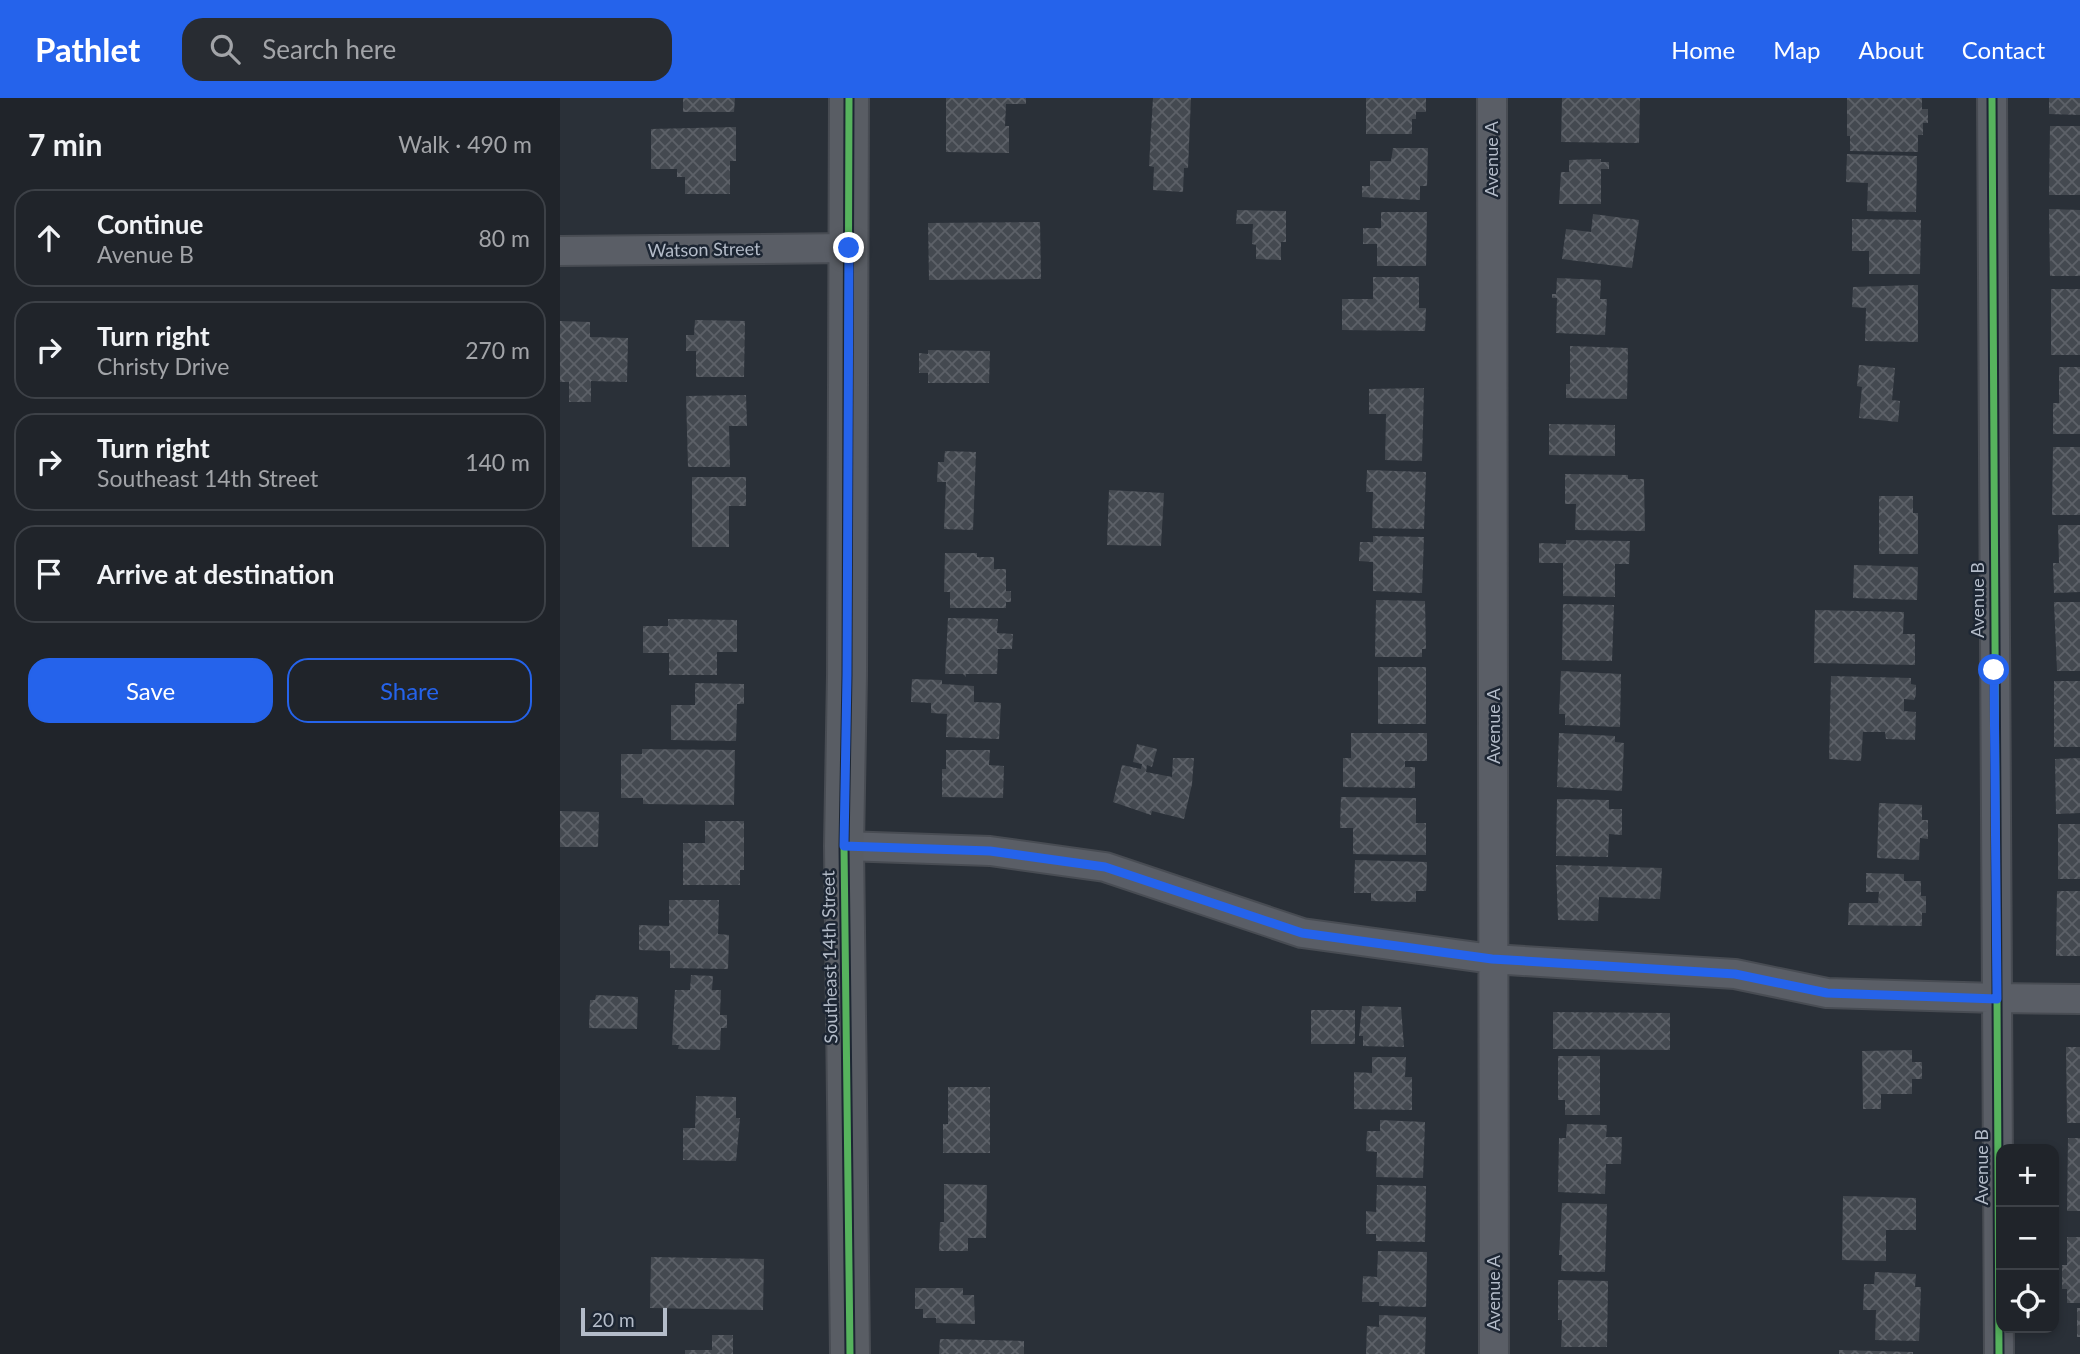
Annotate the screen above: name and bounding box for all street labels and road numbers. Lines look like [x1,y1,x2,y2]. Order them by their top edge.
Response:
street label: Avenue A [1480,120,1502,197]
street label: Watson Street [647,237,761,261]
street label: Avenue B [1966,562,1988,638]
street label: Avenue A [1482,687,1504,764]
street label: Southeast 14th Street [816,870,842,1044]
street label: Avenue B [1970,1129,1992,1205]
street label: Avenue A [1482,1254,1504,1331]

